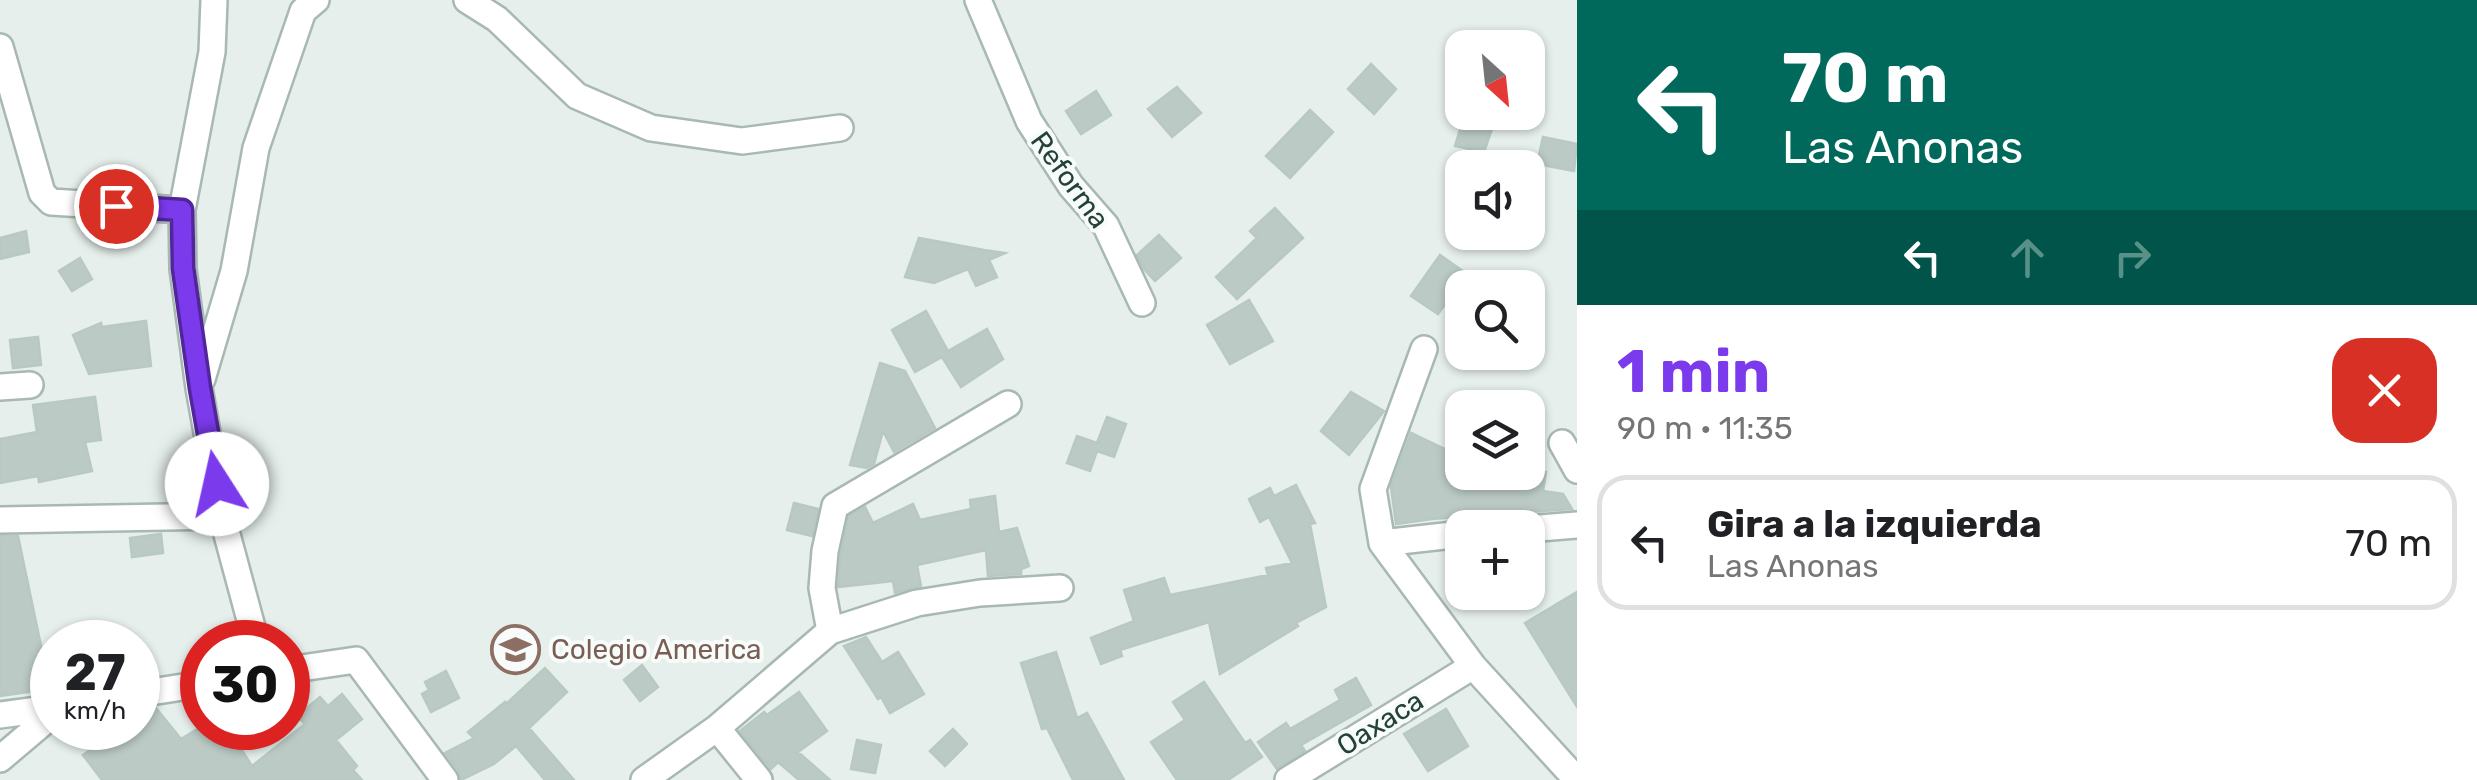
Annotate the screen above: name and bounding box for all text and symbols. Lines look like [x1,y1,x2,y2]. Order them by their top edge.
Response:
north arrow [1445,30,1545,130]
map controls [1445,30,1545,610]
text: 70 m [1782,37,1949,120]
icon: left [1617,40,1747,170]
text: Las Anonas [1782,121,2023,174]
street label: Reforma [1024,125,1116,235]
button: sound [1445,150,1545,250]
pin [74,164,159,249]
icon: arrive [89,179,144,234]
icon: left [1895,230,1950,285]
icon: ahead [2000,230,2055,285]
icon: right [2105,230,2160,285]
button: search [1445,270,1545,370]
text: 1 min [1617,336,1770,407]
button: close [2332,338,2437,443]
button: layers [1445,390,1545,490]
text: 90 m · 11:35 [1617,409,1793,447]
position arrow [165,432,269,536]
text: Gira a la izquierda [1707,501,2042,547]
button: + [1445,510,1545,610]
icon: left [1622,515,1677,570]
text: 70 m [2345,520,2432,566]
text: Las Anonas [1707,547,1879,585]
speed limit sign: 30 [180,620,310,750]
school or university icon: Colegio America [490,623,542,675]
place label: Colegio America [551,633,762,666]
text: 27 [64,643,126,703]
street label: Oaxaca [1331,684,1429,762]
text: km/h [64,696,126,725]

